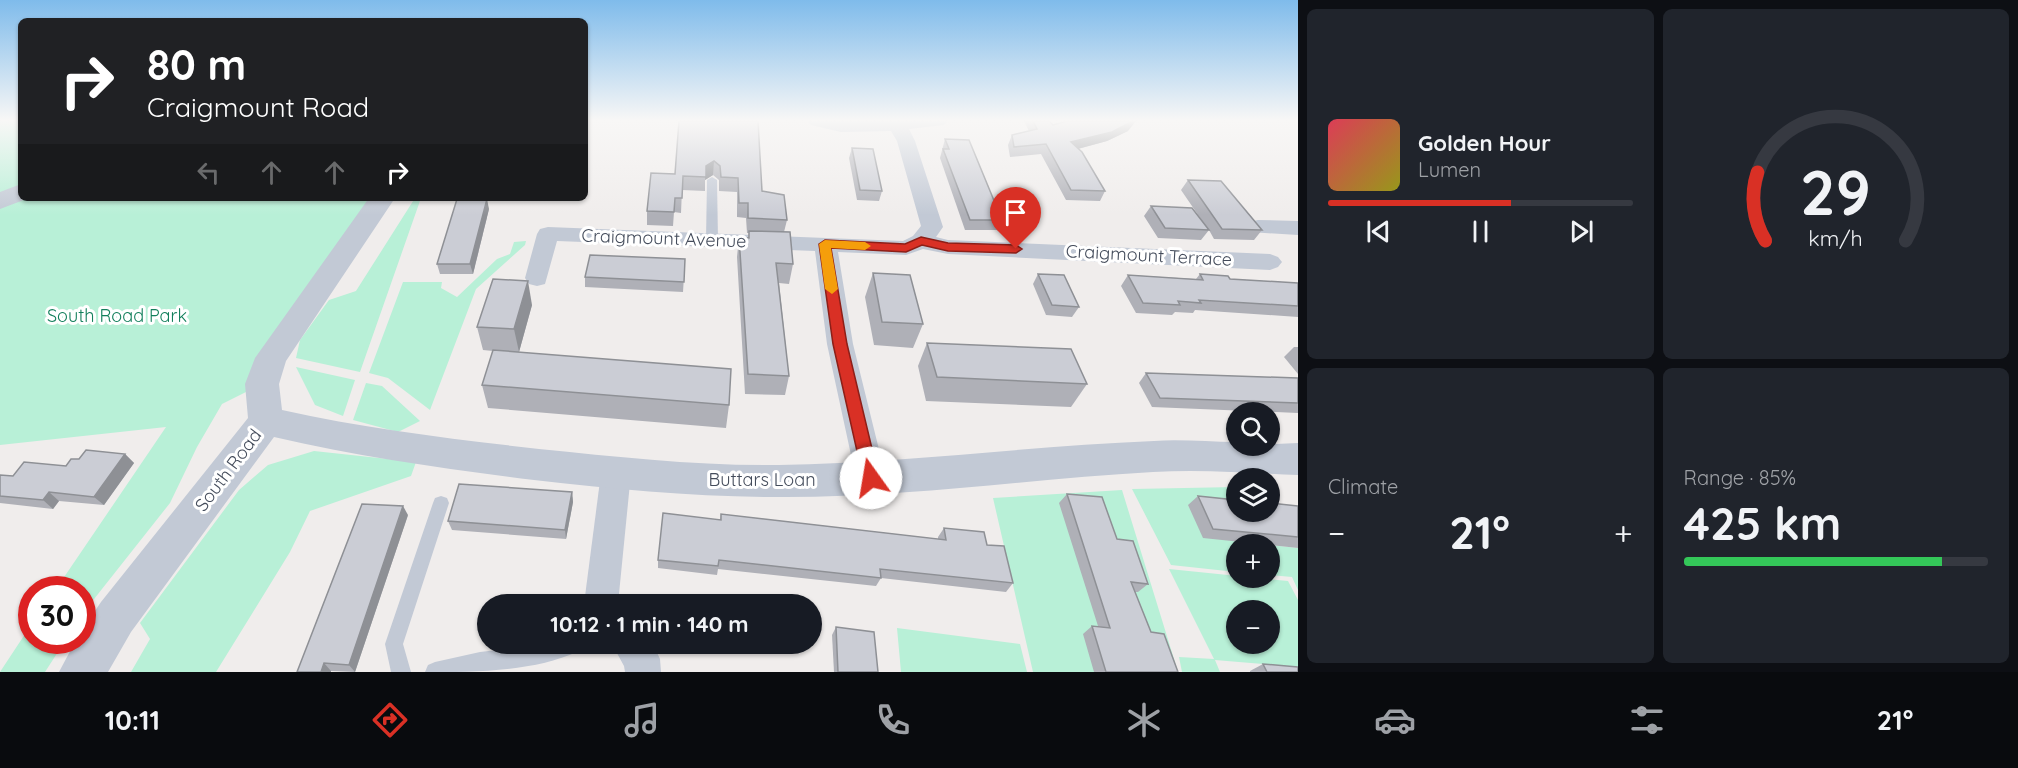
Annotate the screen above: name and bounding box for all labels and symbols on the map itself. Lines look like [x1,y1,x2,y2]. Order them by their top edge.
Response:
pin [990,187,1041,249]
street label: Craigmount Avenue [581,224,747,252]
street label: Craigmount Terrace [1065,239,1233,271]
park label: South Road Park [47,304,187,327]
street label: South Road [190,424,266,516]
position arrow [839,446,903,510]
street label: Buttars Loan [708,468,816,491]
speed limit sign: 30 [18,576,96,654]

